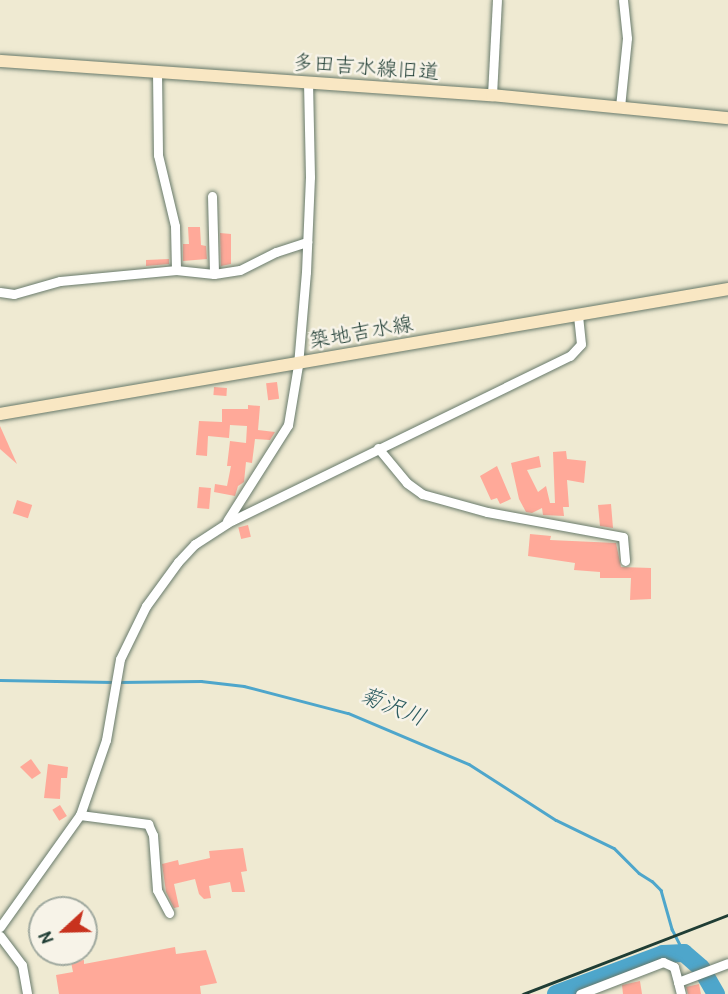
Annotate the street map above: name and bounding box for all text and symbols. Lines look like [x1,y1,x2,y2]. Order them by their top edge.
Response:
street label: 多田吉水線旧道 [292,49,440,85]
street label: 築地吉水線 [307,310,415,354]
water label: 菊沢川 [356,680,430,732]
north arrow [28,896,98,966]
text: N [31,929,59,948]

